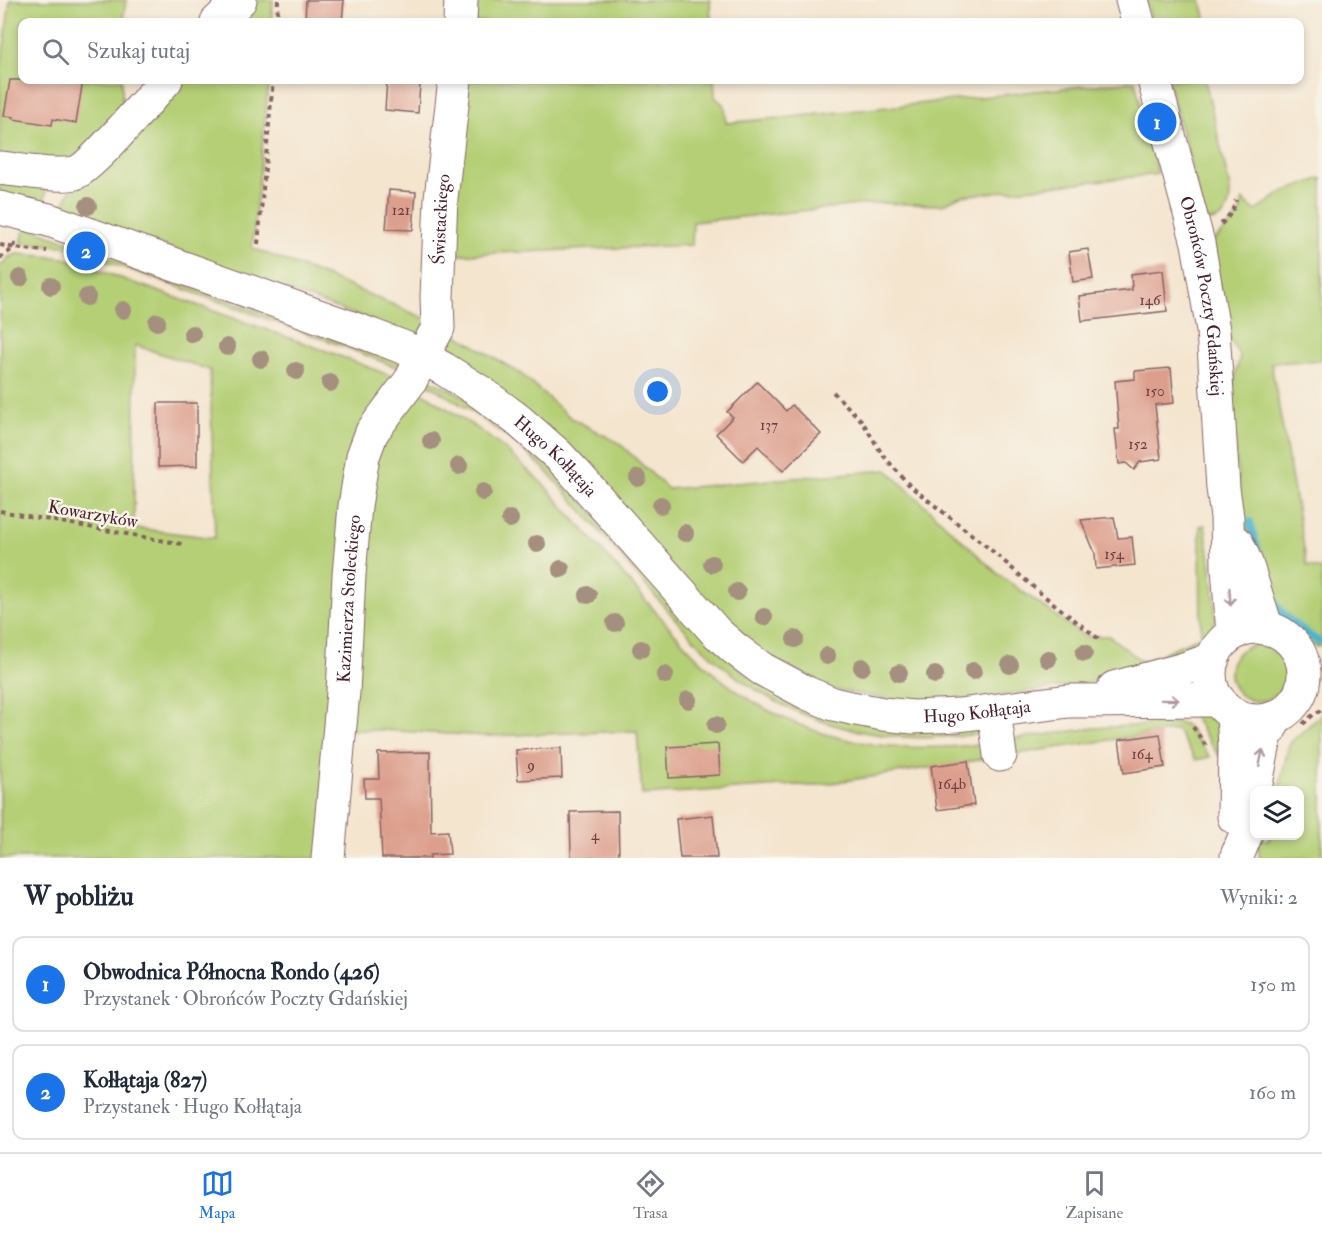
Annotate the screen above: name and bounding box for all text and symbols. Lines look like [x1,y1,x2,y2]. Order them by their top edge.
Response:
search box [18,18,1304,84]
icon: search [39,35,72,68]
text: Szukaj tutaj [87,37,190,65]
pin: 1 [1138,100,1176,144]
street label: Świstackiego [427,172,456,265]
street label: Obrońców Poczty Gdańskiej [1174,194,1228,397]
house number: 121 [392,201,410,220]
pin: 2 [66,228,106,274]
house number: 146 [1140,291,1162,310]
your location [643,377,672,406]
house number: 150 [1145,382,1165,401]
street label: Hugo Kołłątaja [509,411,602,502]
house number: 137 [760,416,778,435]
house number: 152 [1128,435,1148,454]
street label: Kowarzyków [46,495,140,534]
street label: Kazimierza Stoleckiego [332,514,366,684]
house number: 154 [1104,545,1125,564]
one-way arrow [1225,586,1236,606]
one-way arrow [1159,694,1179,706]
street label: Hugo Kołłątaja [923,695,1032,729]
house number: 164 [1132,745,1153,764]
one-way arrow [1256,749,1267,769]
house number: 9 [526,756,535,775]
house number: 164b [938,775,966,794]
map controls [1250,786,1304,840]
button: layers [1250,786,1304,840]
house number: 4 [591,826,600,845]
text: W pobliżu [24,881,134,913]
text: Wyniki: 2 [1220,885,1298,910]
text: Obwodnica Północna Rondo (426) [83,958,380,986]
text: 1 [42,972,49,997]
text: 150 m [1250,972,1296,997]
text: Przystanek · Obrońców Poczty Gdańskiej [83,986,408,1011]
text: Kołłątaja (827) [83,1066,207,1094]
text: 2 [40,1080,51,1105]
text: 160 m [1249,1080,1296,1105]
text: Przystanek · Hugo Kołłątaja [83,1094,302,1119]
tab: Mapa [199,1167,235,1223]
tab: Trasa [633,1167,668,1223]
tab: Zapisane [1065,1167,1123,1223]

